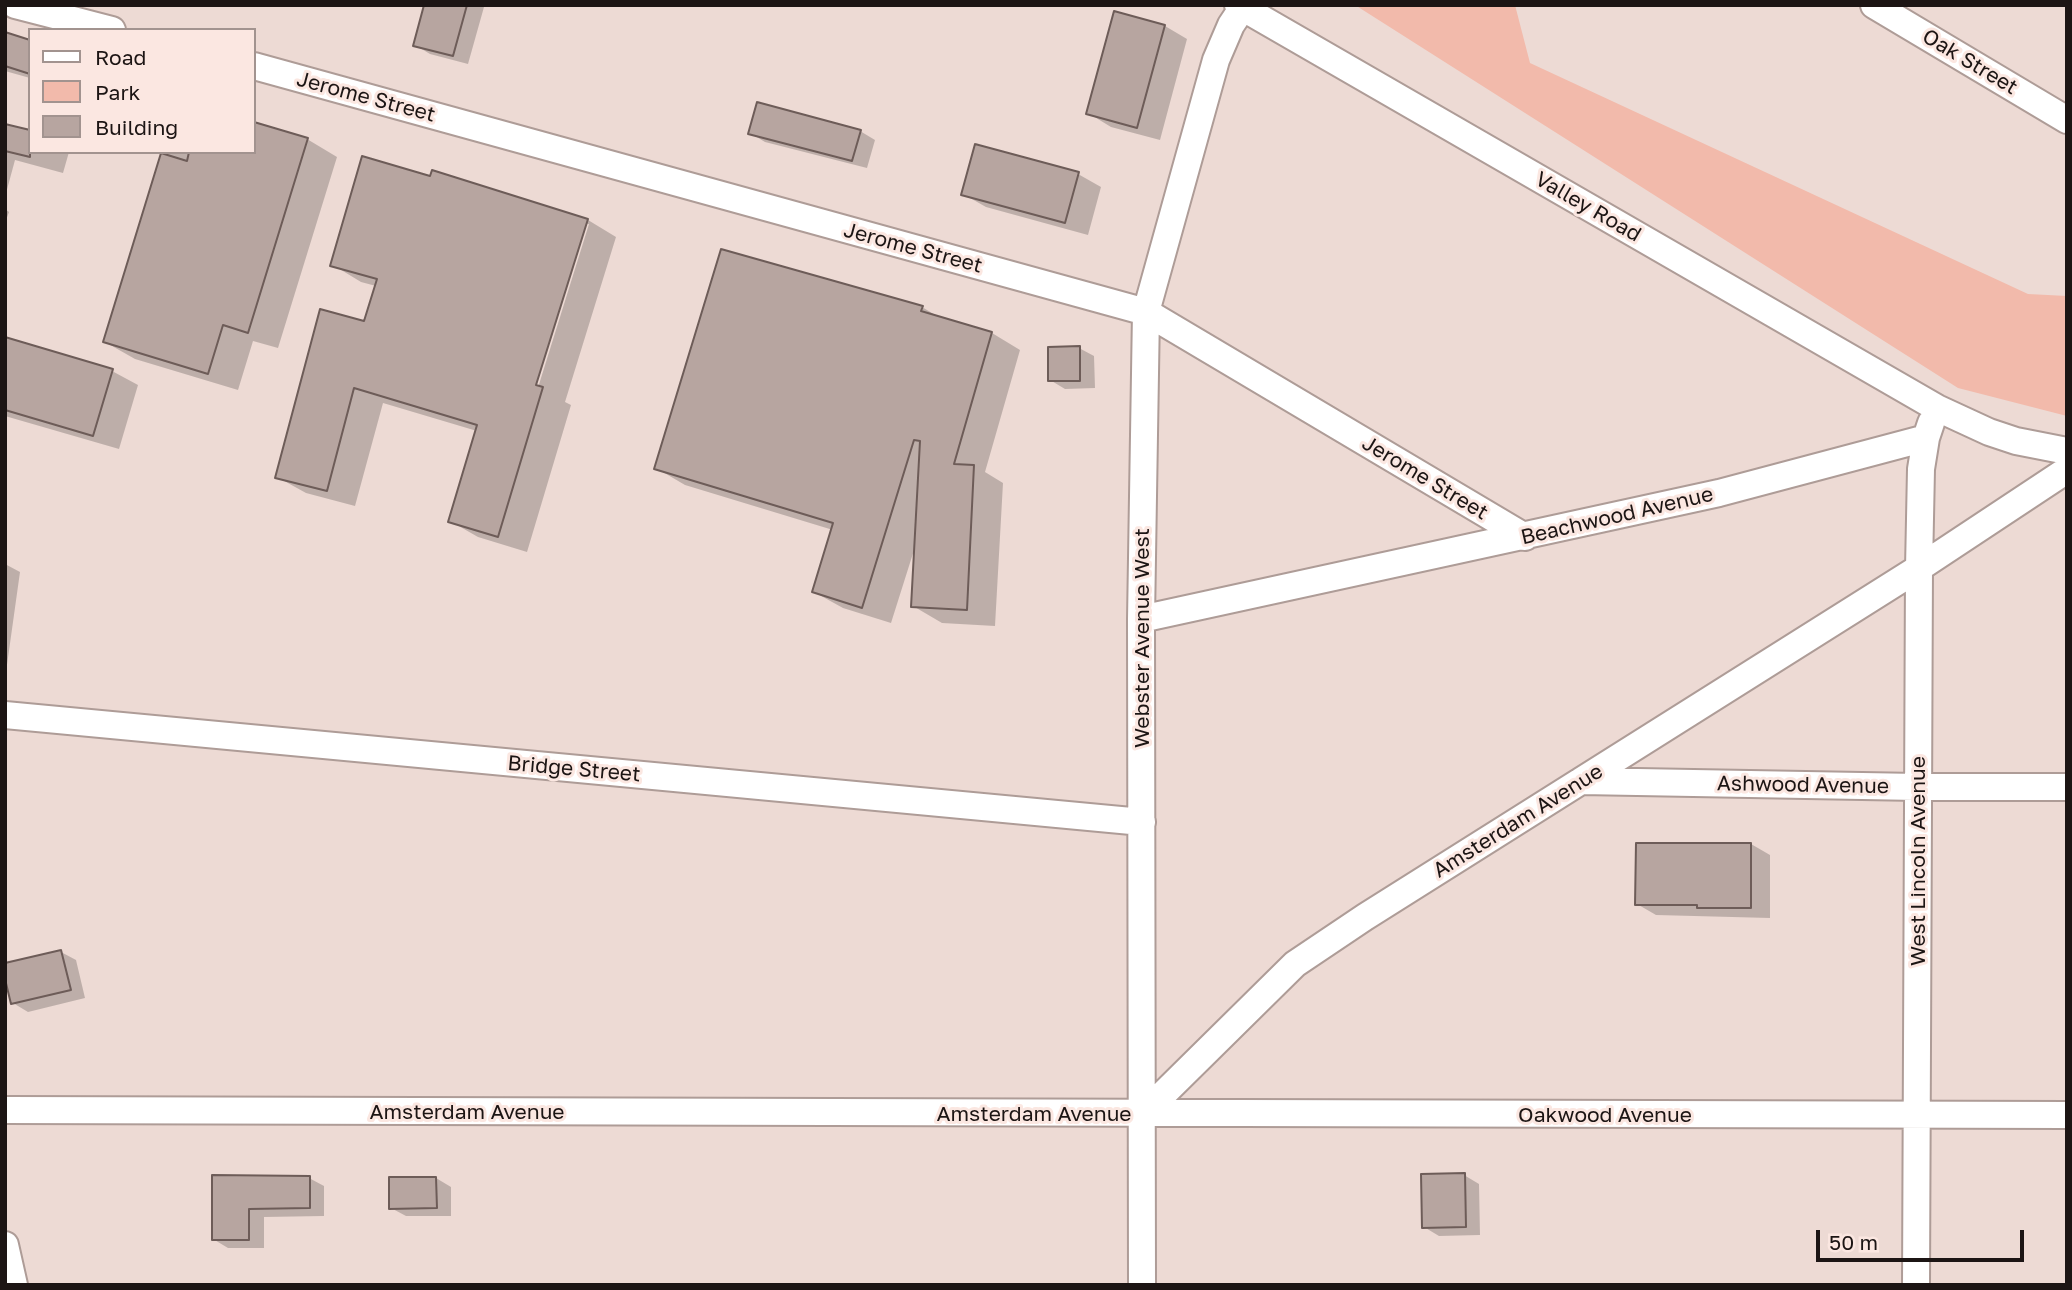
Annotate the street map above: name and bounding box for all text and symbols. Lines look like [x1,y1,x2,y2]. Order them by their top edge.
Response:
street label: Oak Street [1918,24,2022,100]
legend [28,28,256,154]
text: Road [95,44,146,70]
street label: Jerome Street [294,66,438,128]
text: Park [95,79,140,105]
text: Building [95,114,178,140]
street label: Valley Road [1531,167,1645,247]
street label: Jerome Street [841,217,985,279]
street label: Jerome Street [1357,430,1493,526]
street label: Beachwood Avenue [1518,482,1716,550]
street label: Webster Avenue West [1129,528,1155,748]
street label: Bridge Street [507,751,641,787]
street label: West Lincoln Avenue [1905,756,1931,966]
street label: Amsterdam Avenue [1429,759,1607,883]
street label: Ashwood Avenue [1717,771,1889,799]
street label: Amsterdam Avenue [369,1099,565,1125]
street label: Amsterdam Avenue [936,1101,1132,1127]
street label: Oakwood Avenue [1518,1102,1692,1128]
scale bar [1820,1216,2028,1260]
text: 50 m [1829,1229,1878,1255]

